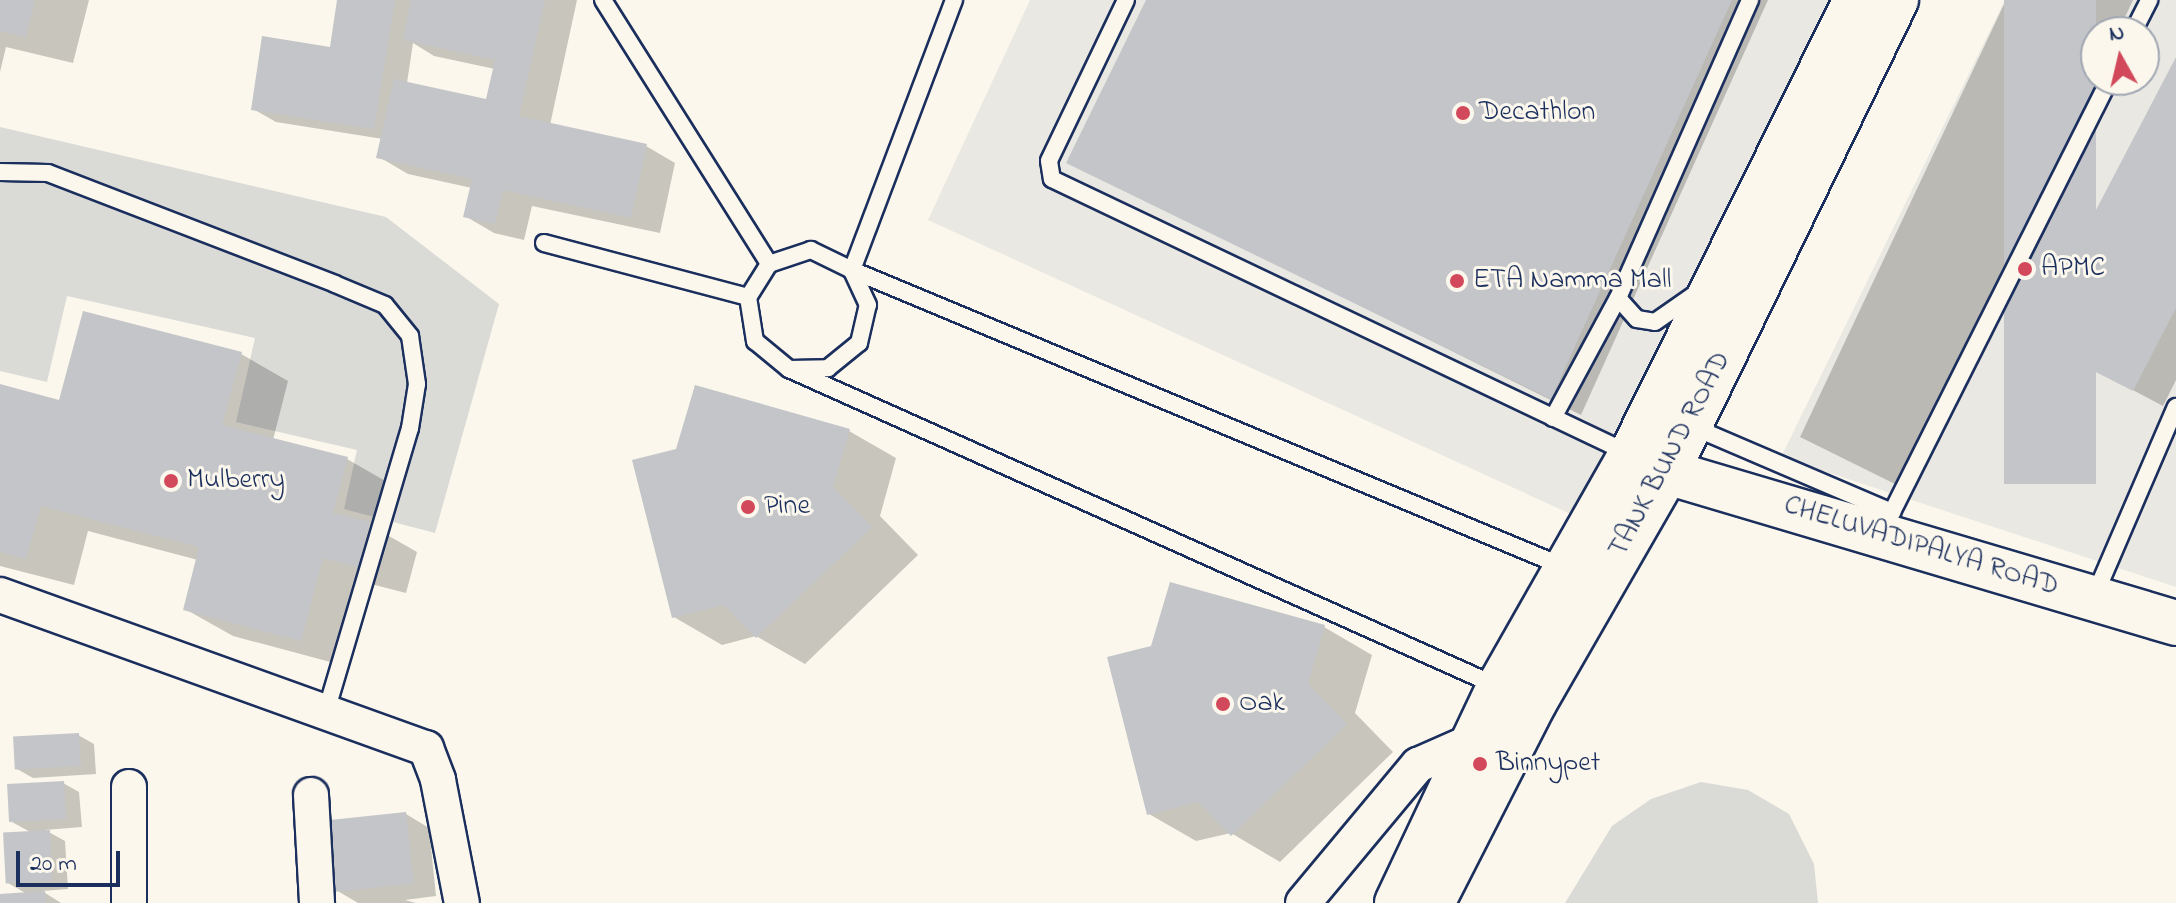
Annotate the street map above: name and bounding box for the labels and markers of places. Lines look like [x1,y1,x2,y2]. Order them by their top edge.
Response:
place label: Decathlon [1479,96,1595,130]
marker: Decathlon [1454,104,1472,122]
place label: APMC [2041,252,2105,286]
marker: APMC [2016,260,2034,278]
place label: ETA Namma Mall [1473,264,1671,298]
marker: ETA Namma Mall [1448,272,1466,290]
place label: Mulberry [187,464,285,498]
marker: Mulberry [162,472,180,490]
place label: Pine [764,490,810,524]
marker: Pine [739,498,757,516]
place label: Oak [1239,687,1285,721]
marker: Oak [1214,695,1232,713]
place label: Binnypet [1496,747,1600,781]
marker: Binnypet [1471,755,1489,773]

